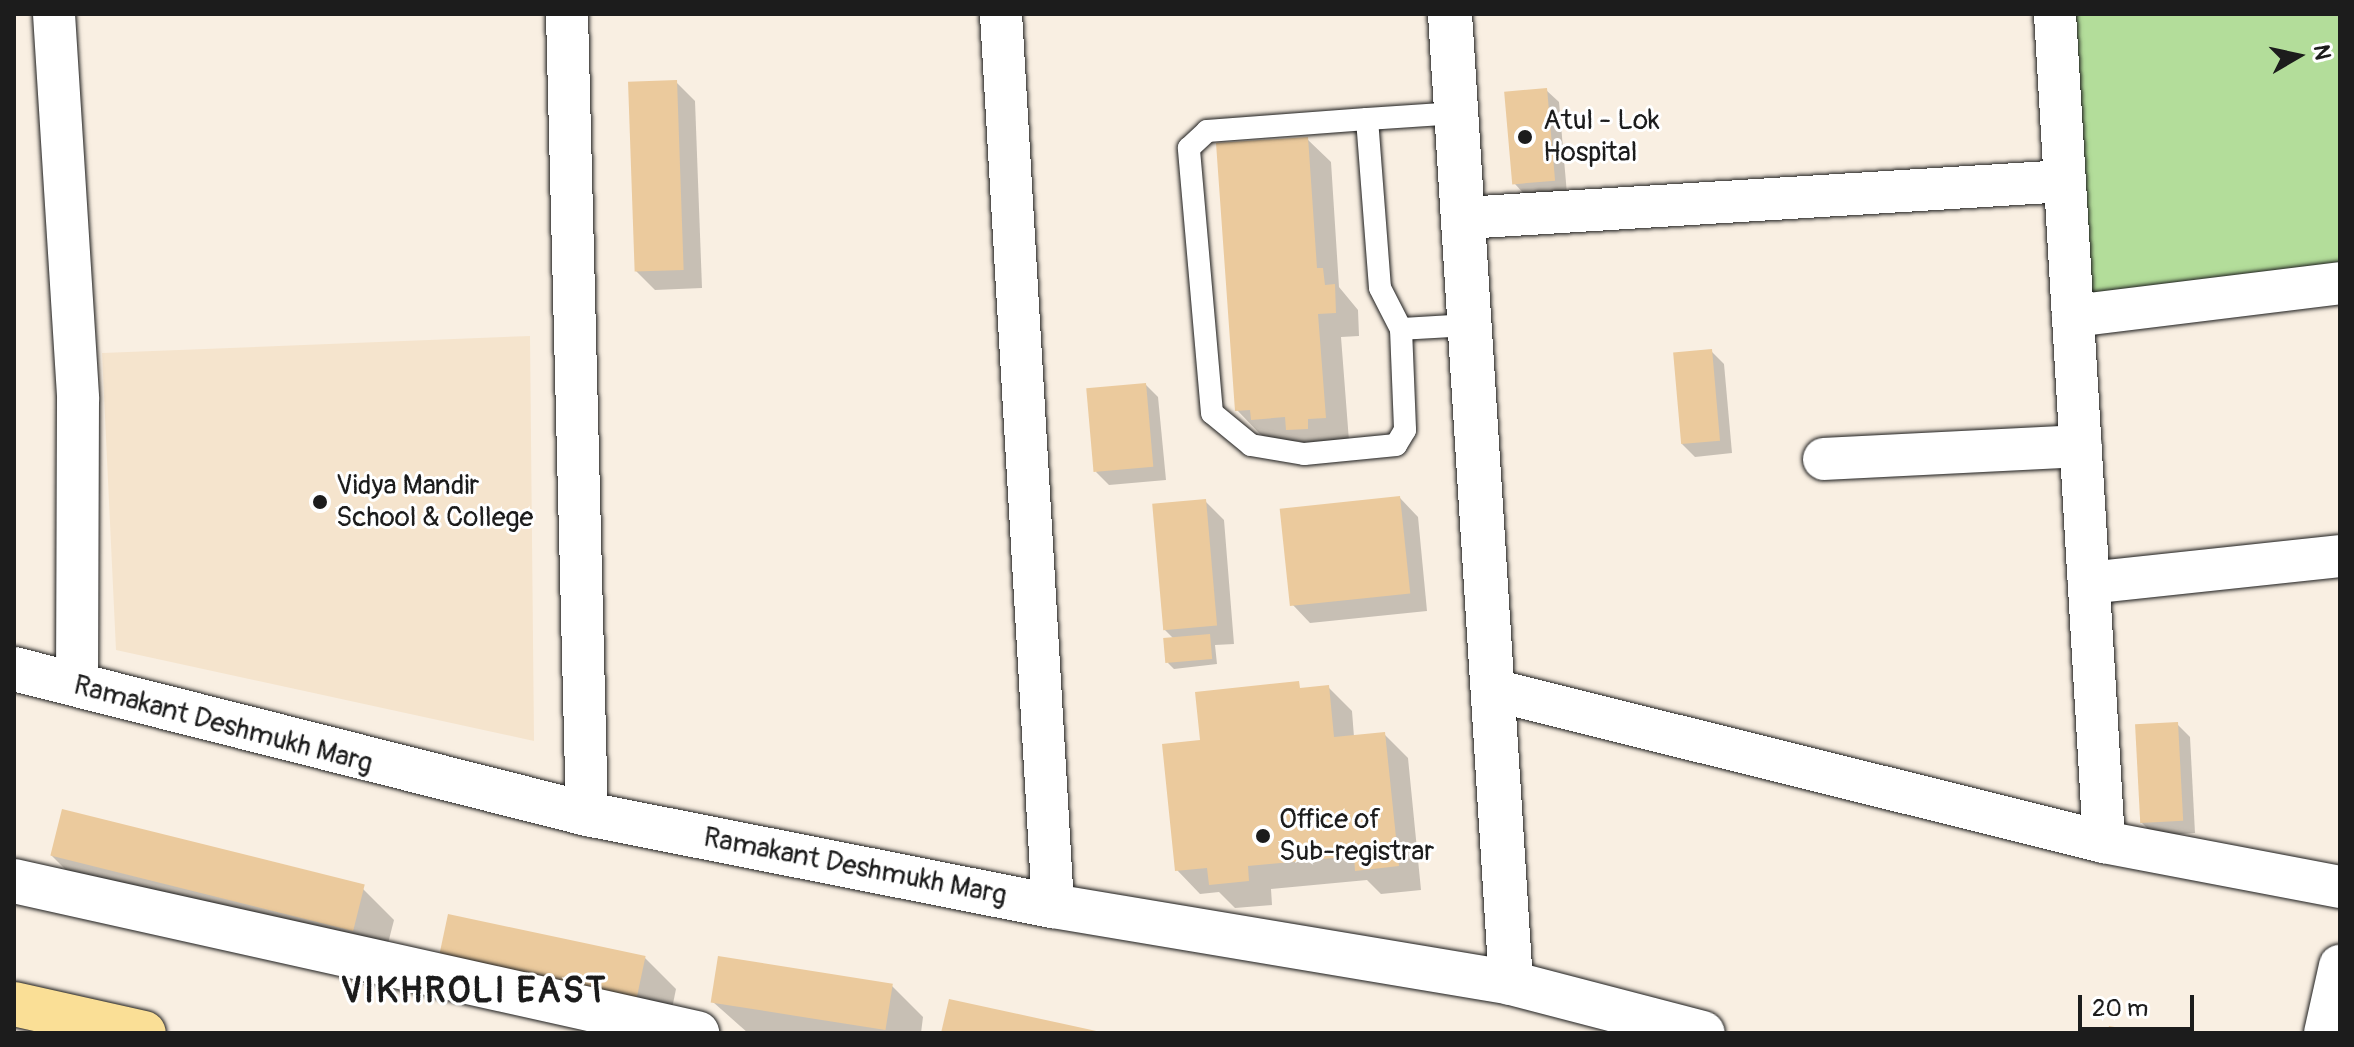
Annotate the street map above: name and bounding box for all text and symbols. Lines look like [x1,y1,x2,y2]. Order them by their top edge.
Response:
north arrow [2258,16,2338,96]
text: N [2307,43,2337,62]
place label: Atul - Lok Hospital [1543,104,1660,170]
marker: Atul - Lok Hospital [1514,126,1536,148]
place label: Vidya Mandir School & College [336,469,533,535]
marker: Vidya Mandir School & College [311,493,329,511]
street label: Ramakant Deshmukh Marg [70,669,376,781]
place label: Office of Sub-registrar [1279,803,1434,869]
street label: Ramakant Deshmukh Marg [701,821,1009,913]
marker: Office of Sub-registrar [1254,827,1272,845]
district label: VIKHROLI EAST [340,969,608,1013]
scale bar [2082,979,2198,1029]
text: 20 m [2092,994,2148,1023]

